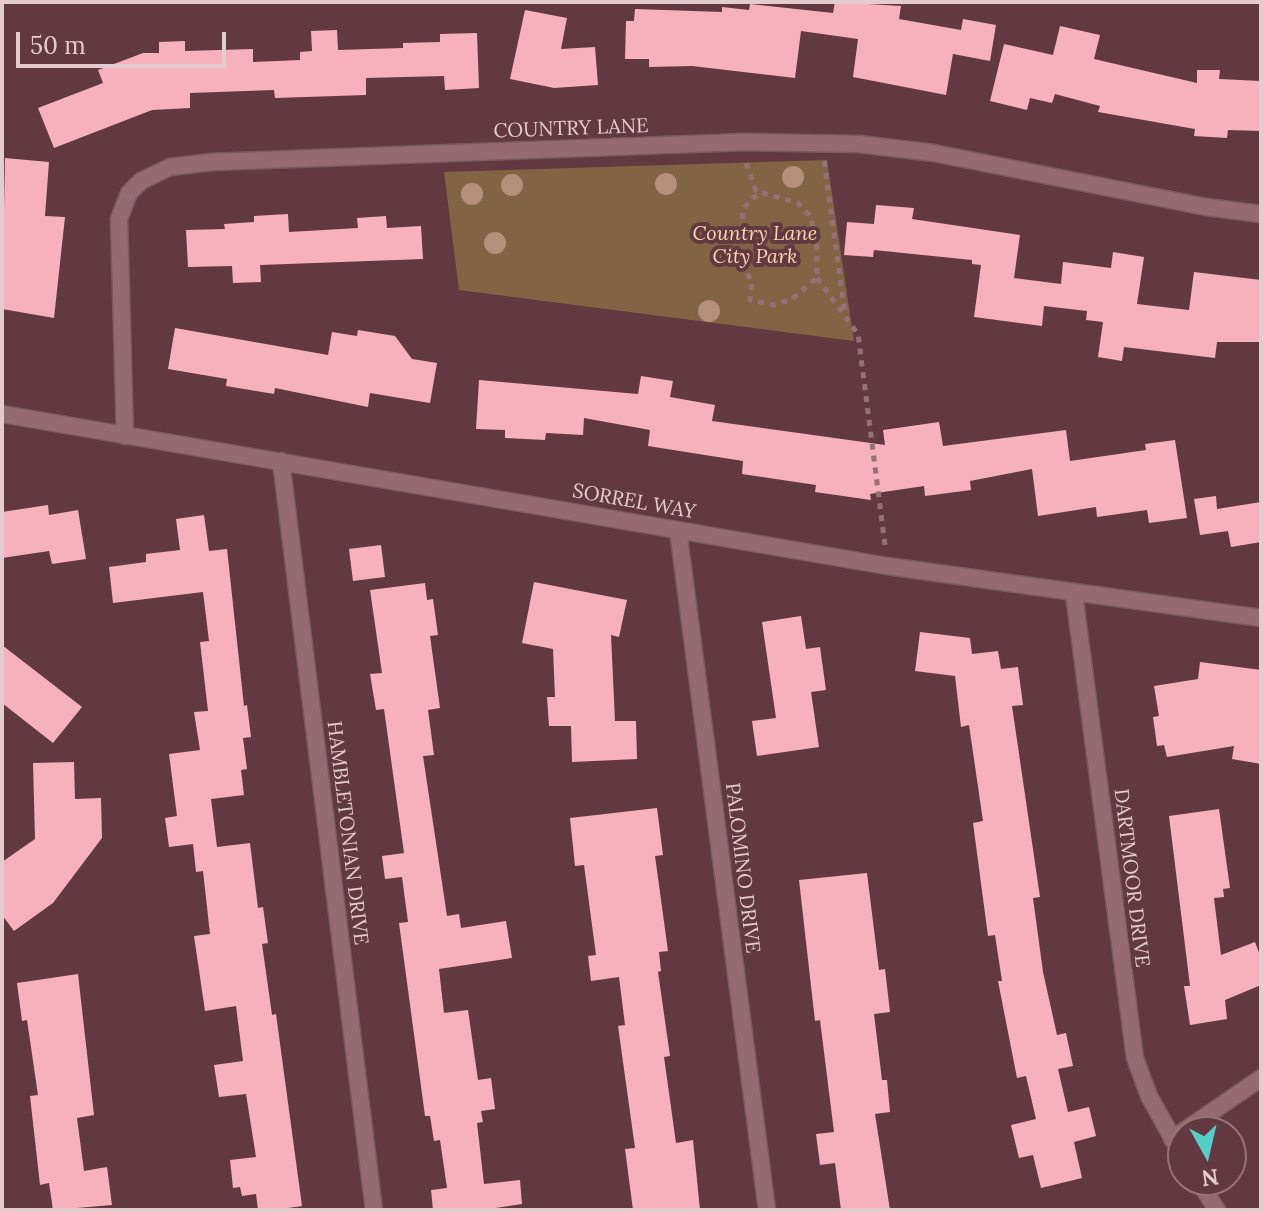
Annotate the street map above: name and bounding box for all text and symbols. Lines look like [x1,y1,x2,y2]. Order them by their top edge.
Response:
scale bar [20,16,230,66]
text: 50 m [30,30,86,61]
street label: COUNTRY LANE [493,114,649,144]
park label: Country Lane City Park [693,222,817,269]
street label: SORREL WAY [570,479,698,525]
street label: HAMBLETONIAN DRIVE [321,720,373,946]
street label: PALOMINO DRIVE [720,781,764,955]
street label: DARTMOOR DRIVE [1108,787,1154,969]
north arrow [1167,1116,1247,1196]
text: N [1200,1163,1220,1193]

